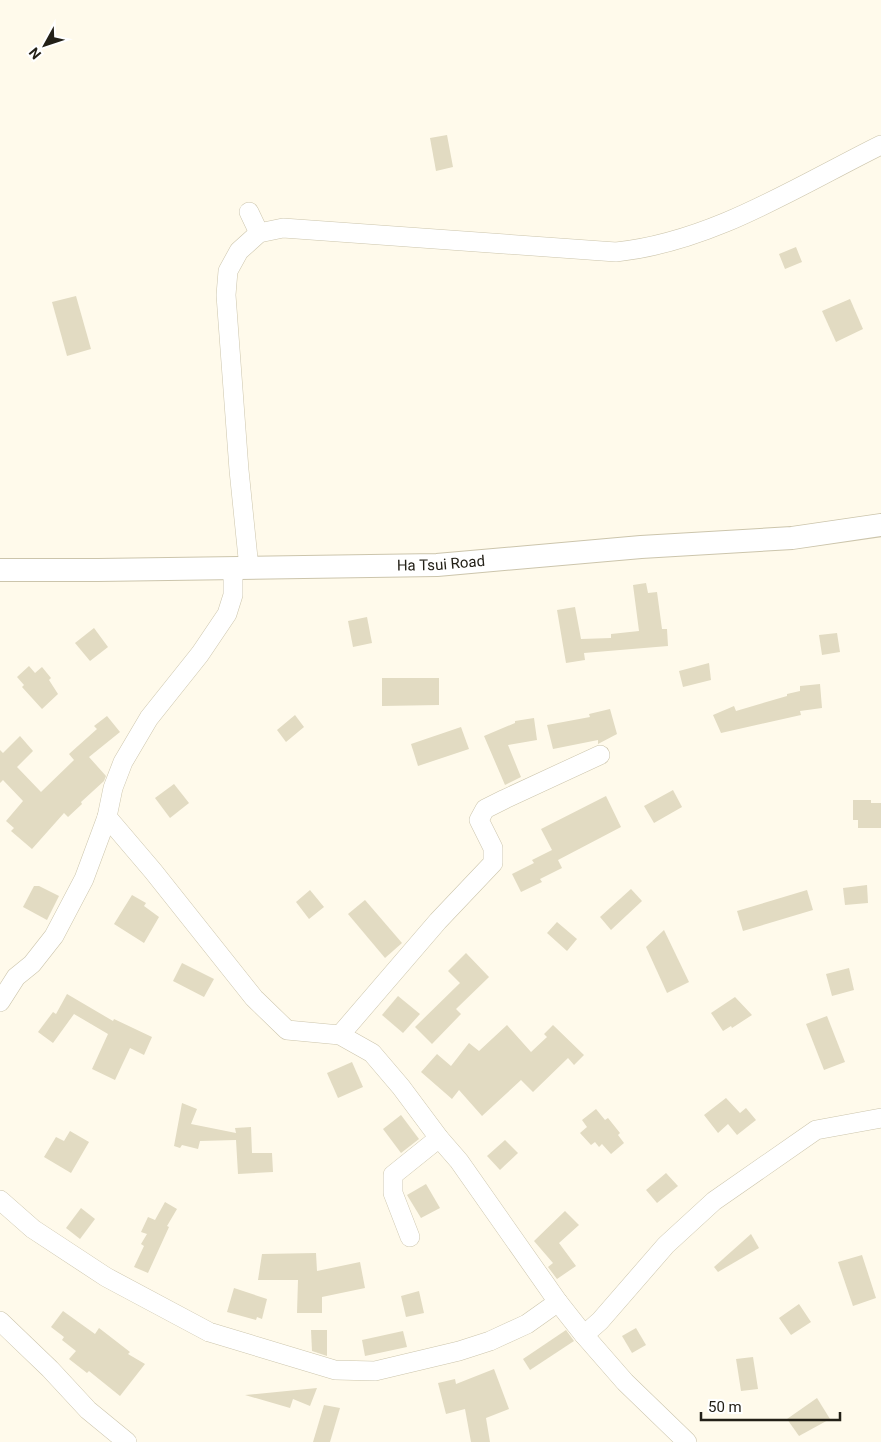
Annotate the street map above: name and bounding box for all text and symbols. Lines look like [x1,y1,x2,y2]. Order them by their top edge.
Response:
north arrow [20,20,70,70]
text: N [26,44,44,62]
street label: Ha Tsui Road [397,552,486,575]
scale bar [701,1390,840,1422]
text: 50 m [708,1398,742,1416]

